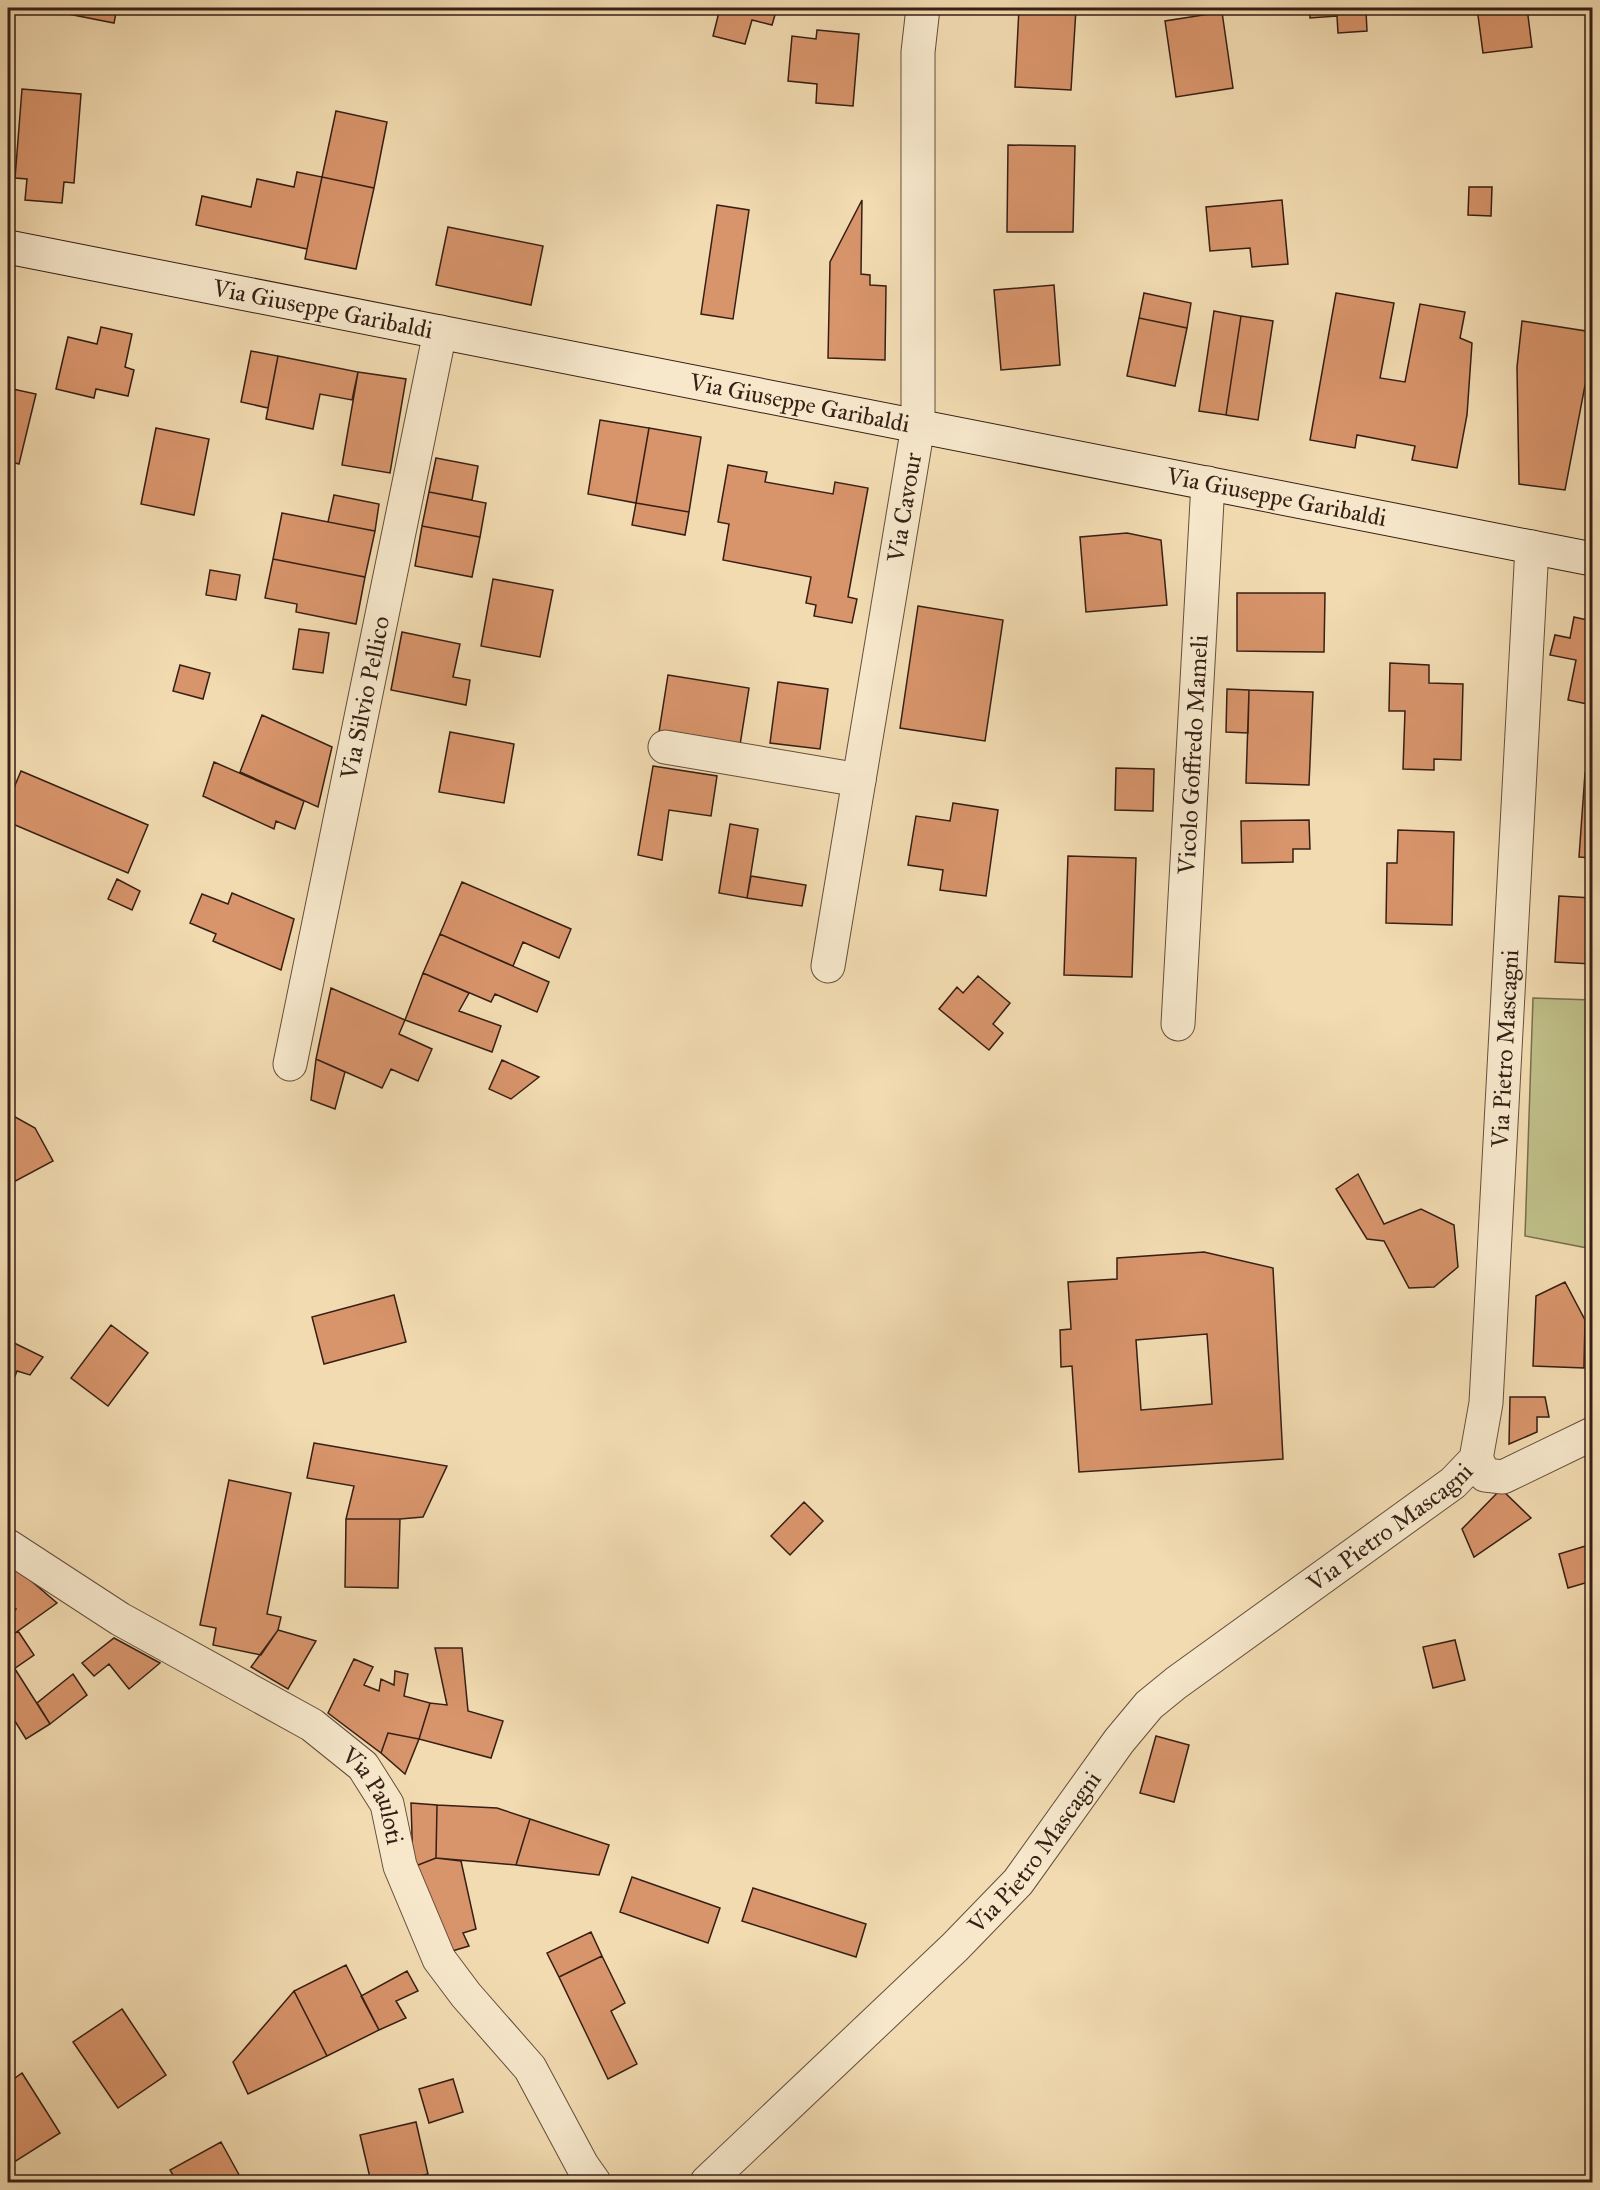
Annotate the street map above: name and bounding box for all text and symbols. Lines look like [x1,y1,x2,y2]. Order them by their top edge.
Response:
street label: Via Giuseppe Garibaldi [209,273,436,345]
street label: Via Giuseppe Garibaldi [686,366,913,439]
street label: Via Cavour [880,450,928,565]
street label: Via Giuseppe Garibaldi [1163,460,1390,533]
street label: Via Silvio Pellico [334,613,396,783]
street label: Vicolo Goffredo Mameli [1171,633,1215,876]
street label: Via Pietro Mascagni [1485,948,1525,1149]
street label: Via Pietro Mascagni [1301,1456,1479,1599]
street label: Via Pauloti [335,1739,410,1848]
street label: Via Pietro Mascagni [961,1765,1108,1940]

